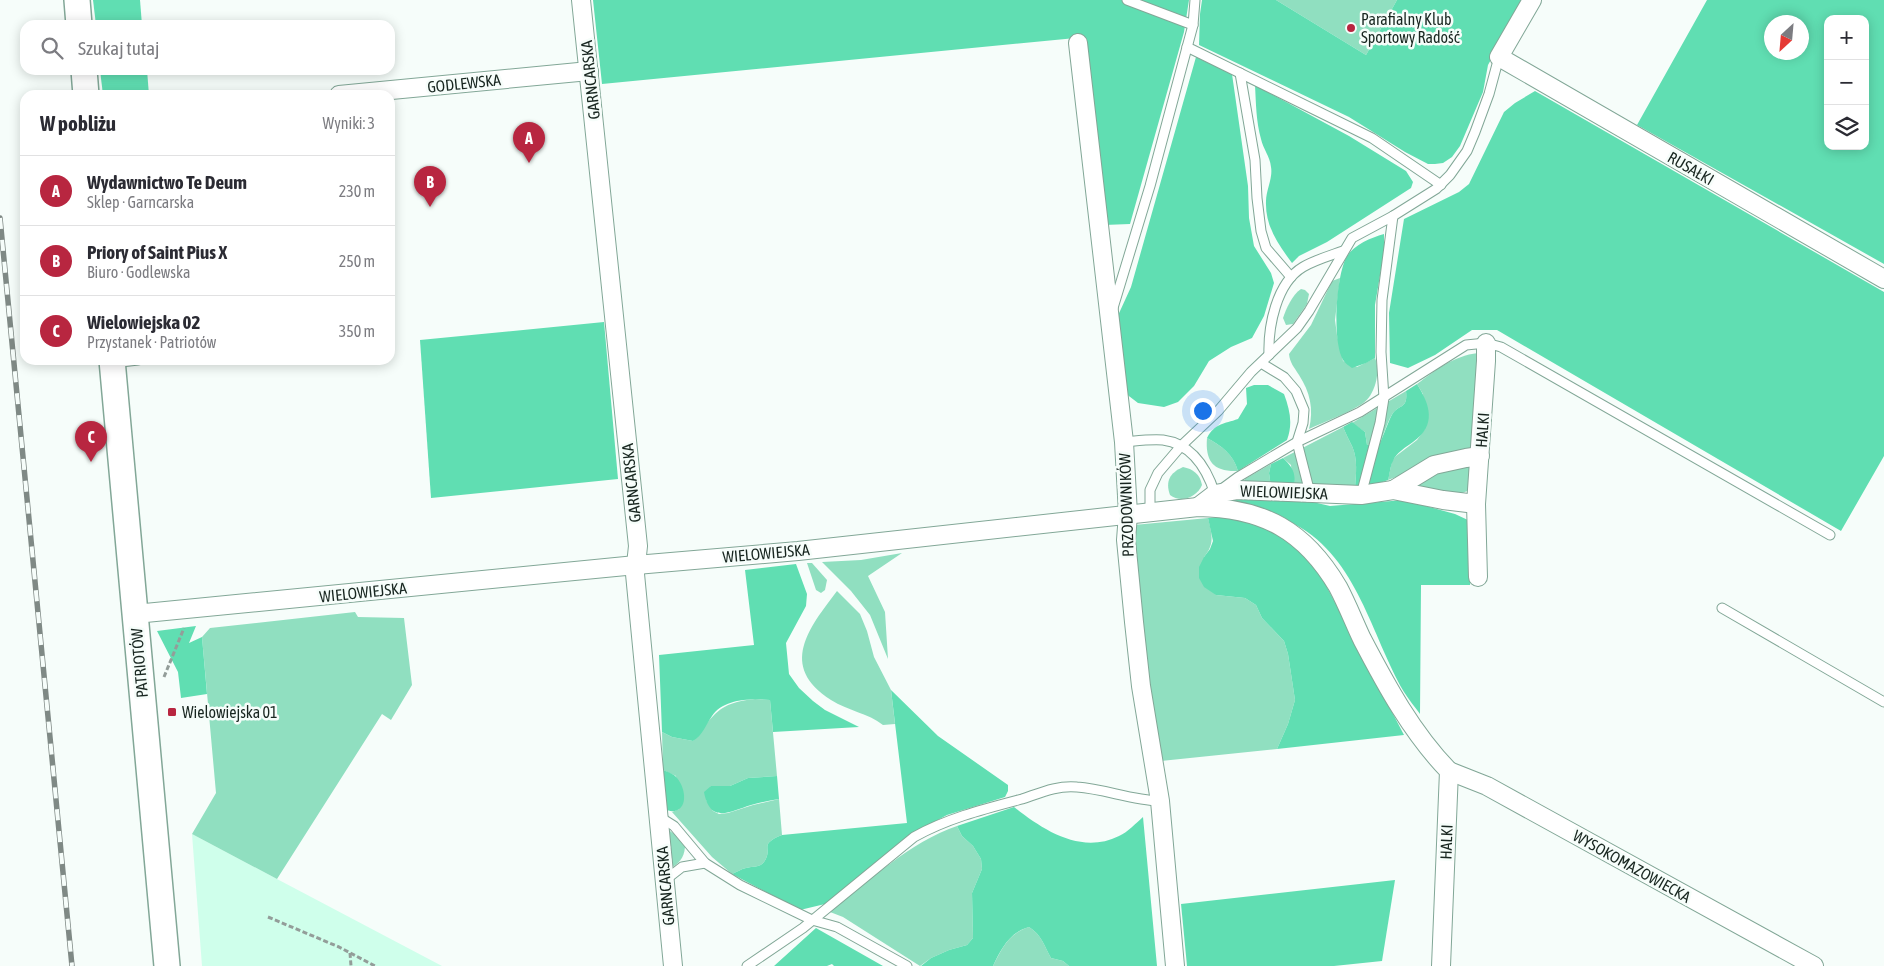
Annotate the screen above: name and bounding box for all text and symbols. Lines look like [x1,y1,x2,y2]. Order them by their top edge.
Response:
place label: Parafialny Klub Sportowy Radość [1361,10,1460,47]
north arrow [1764,15,1809,60]
map controls [1824,15,1869,150]
button: + [1824,15,1869,60]
search box [20,20,395,75]
marker: Parafialny Klub Sportowy Radość [1345,22,1357,34]
icon: search [38,34,66,62]
text: Szukaj tutaj [78,37,160,59]
street label: GARNCARSKA [577,40,603,120]
button: − [1824,60,1869,105]
street label: GODLEWSKA [426,70,502,96]
button: layers [1824,105,1869,150]
text: W pobliżu [40,111,116,135]
text: Wyniki: 3 [323,114,375,132]
pin: A [513,122,545,163]
street label: RUSAŁKI [1665,148,1717,188]
pin: B [414,166,446,207]
text: Wydawnictwo Te Deum [87,171,247,193]
text: A [52,182,60,200]
text: 230 m [339,182,375,200]
text: Sklep · Garncarska [87,193,194,211]
text: Priory of Saint Pius X [87,241,227,263]
text: B [52,252,60,270]
text: 250 m [339,252,375,270]
text: Biuro · Godlewska [87,263,191,281]
text: Wielowiejska 02 [87,311,200,333]
text: C [52,322,60,340]
text: 350 m [339,322,375,340]
text: Przystanek · Patriotów [87,333,216,351]
your location [1190,398,1216,424]
street label: HALKI [1472,412,1492,448]
pin: C [75,421,107,462]
street label: GARNCARSKA [618,443,644,523]
street label: PRZODOWNIKÓW [1114,452,1137,557]
street label: WIELOWIEJSKA [1240,481,1328,503]
street label: WIELOWIEJSKA [722,540,811,566]
street label: WIELOWIEJSKA [319,578,408,606]
street label: PATRIOTÓW [126,627,151,699]
place label: Wielowiejska 01 [182,703,278,722]
marker: Wielowiejska 01 [166,706,178,718]
street label: HALKI [1436,824,1456,860]
street label: WYSOKOMAZOWIECKA [1570,826,1694,906]
street label: GARNCARSKA [653,846,677,926]

